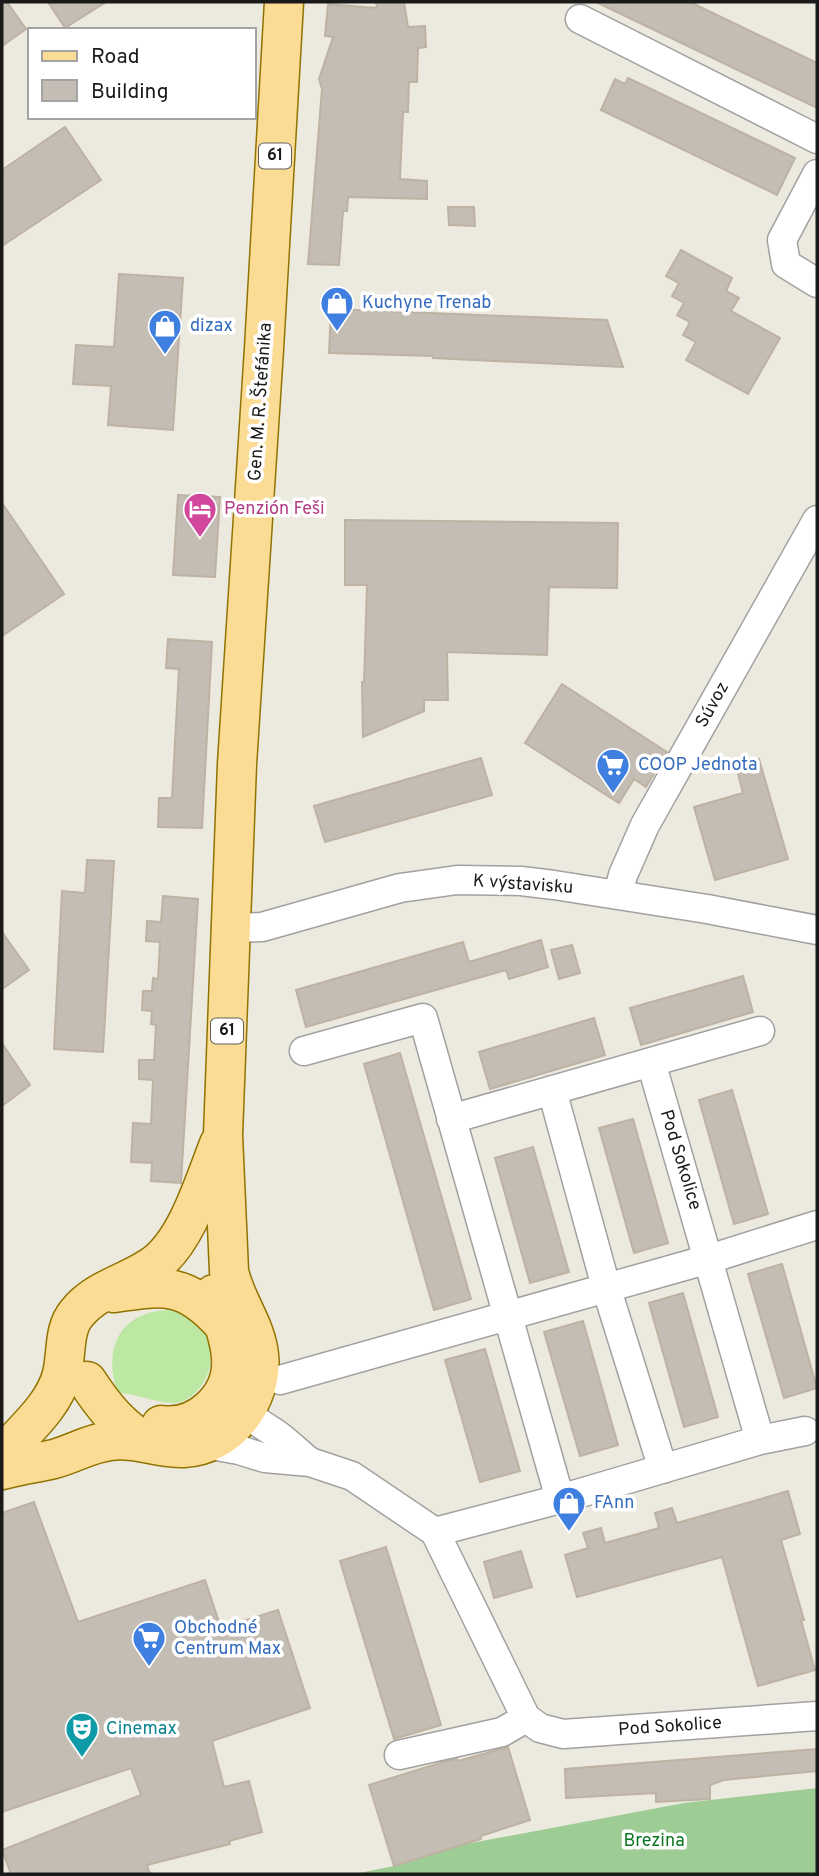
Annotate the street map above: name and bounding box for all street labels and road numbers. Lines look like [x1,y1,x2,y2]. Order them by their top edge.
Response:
road number: 61 [259,144,291,168]
street label: Gen. M. R. Štefánika [242,322,278,482]
street label: Súvoz [691,678,735,732]
street label: K výstavisku [472,870,574,900]
road number: 61 [211,1018,243,1044]
street label: Pod Sokolice [654,1107,706,1213]
street label: Pod Sokolice [617,1712,723,1742]

